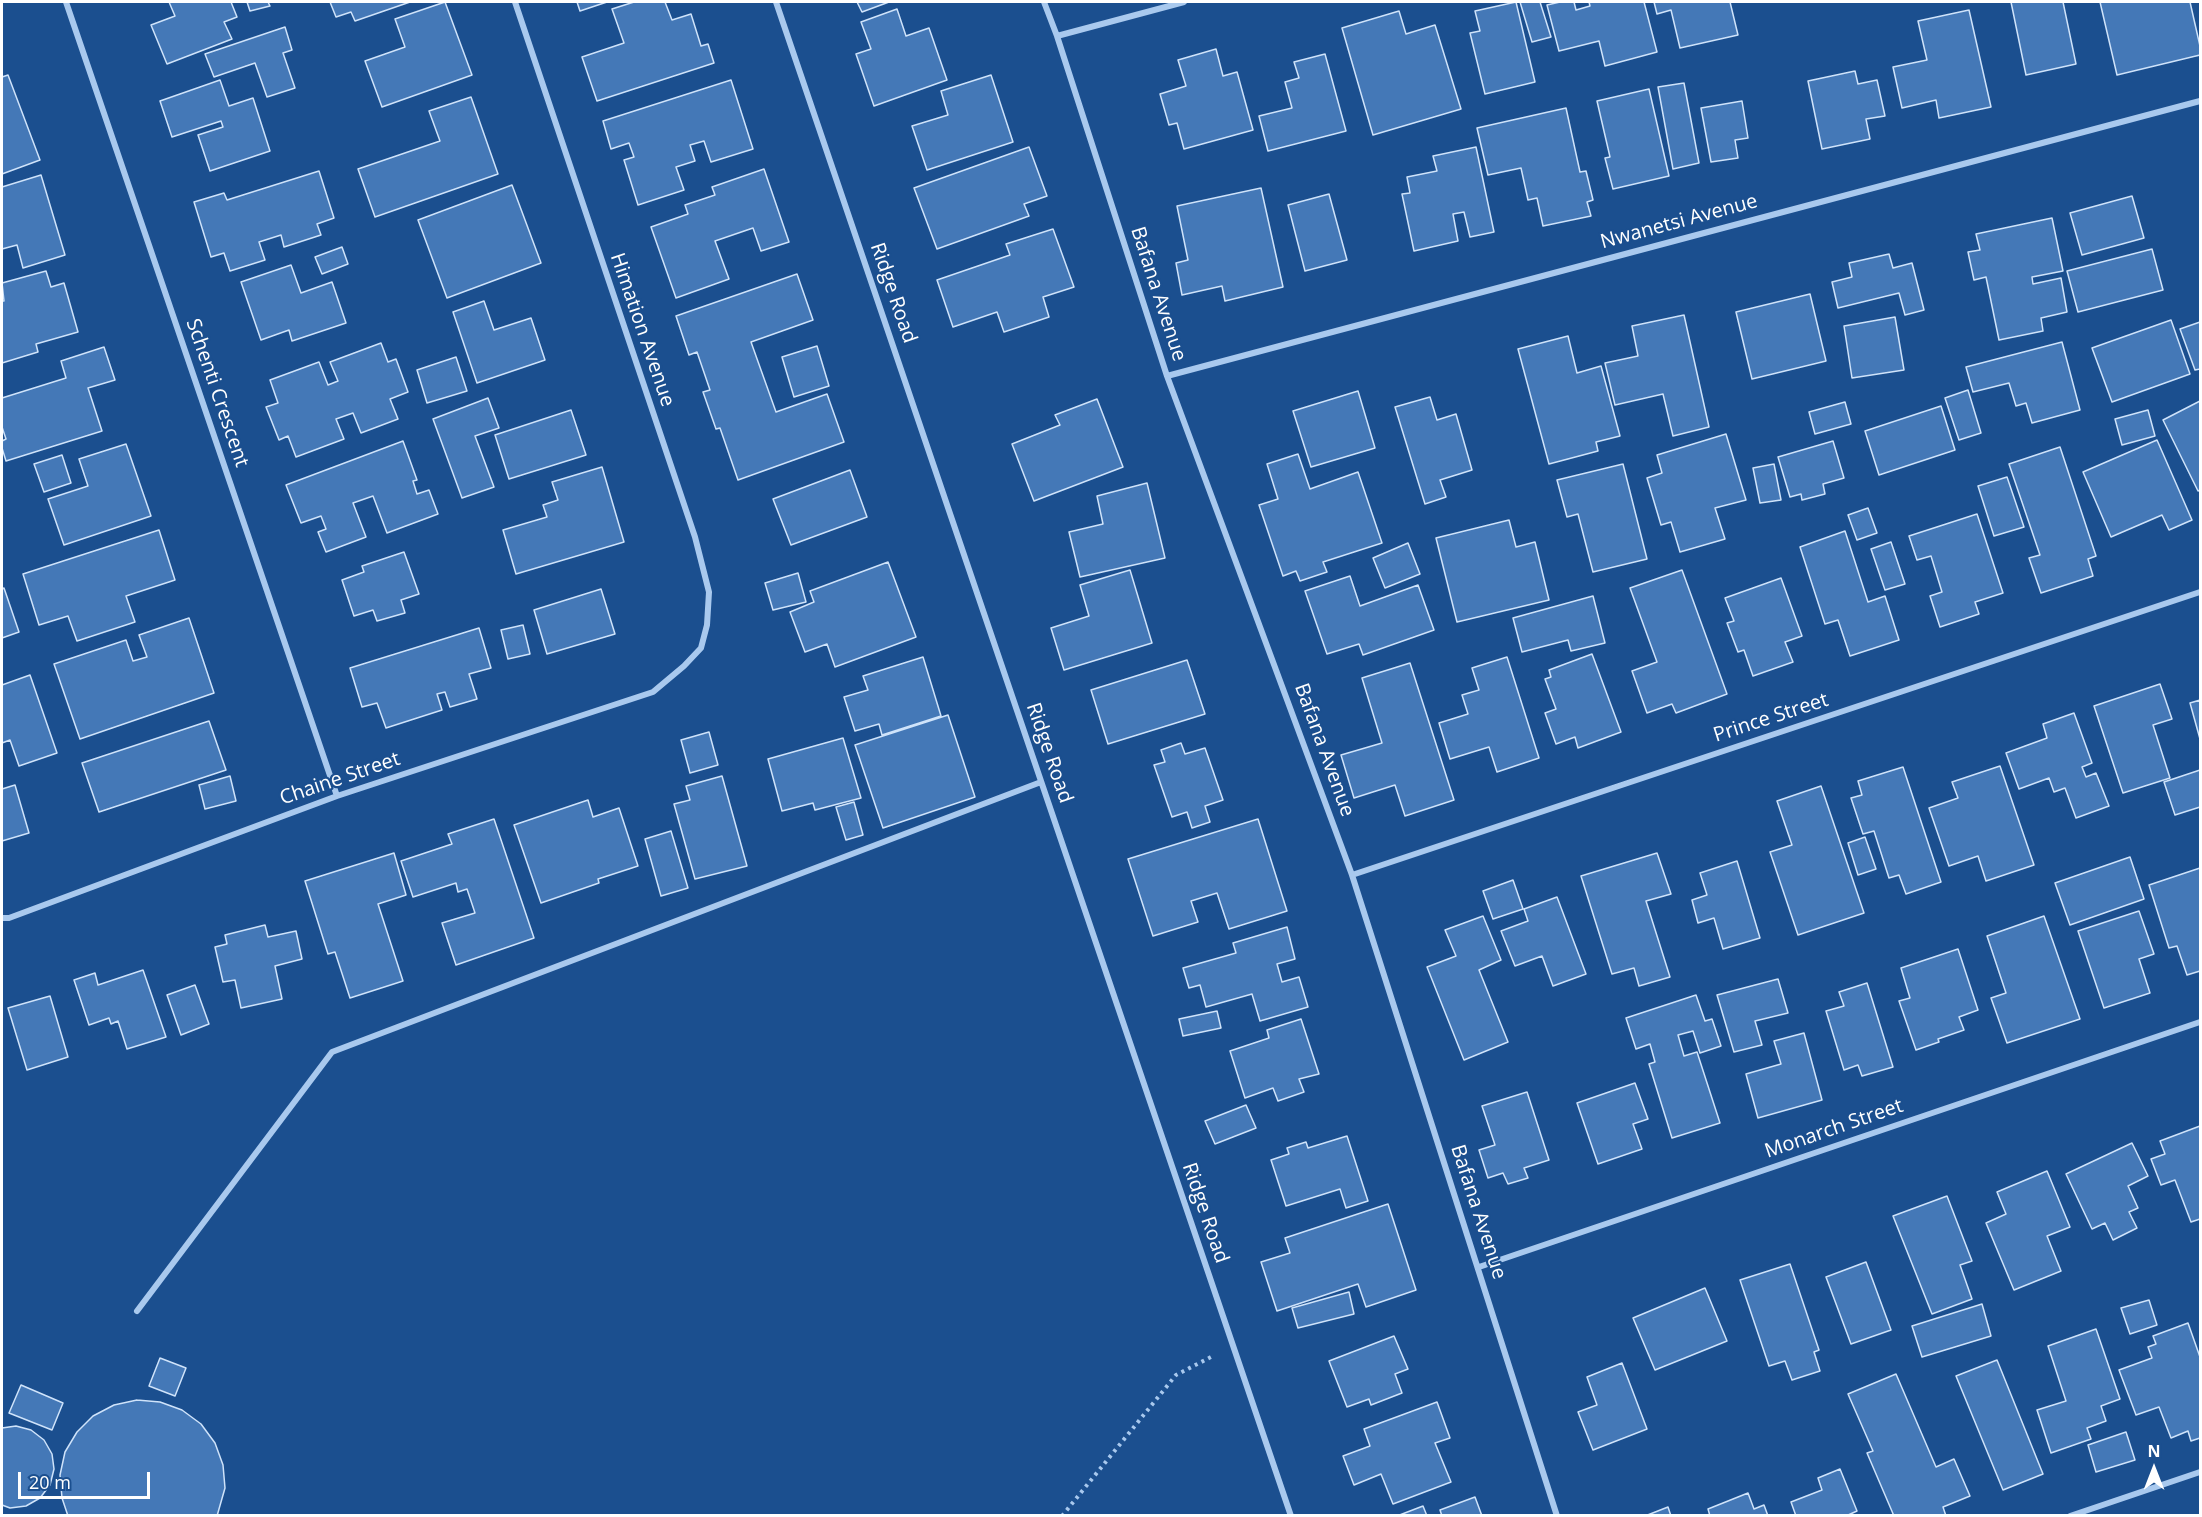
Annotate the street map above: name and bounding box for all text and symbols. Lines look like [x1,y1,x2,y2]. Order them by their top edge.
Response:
street label: Nwanetsi Avenue [1598,189,1760,255]
street label: Bafana Avenue [1125,224,1191,364]
street label: Ridge Road [865,240,921,346]
street label: Himation Avenue [604,250,680,410]
street label: Schenti Crescent [180,316,254,470]
street label: Bafana Avenue [1289,680,1359,820]
street label: Prince Street [1711,688,1831,748]
street label: Ridge Road [1021,700,1077,806]
street label: Chaine Street [277,747,403,811]
street label: Monarch Street [1762,1094,1906,1164]
street label: Bafana Avenue [1445,1142,1511,1282]
street label: Ridge Road [1177,1160,1233,1266]
north arrow [2124,1439,2184,1499]
text: N [2147,1440,2161,1462]
scale bar [21,1460,153,1498]
text: 20 m [29,1470,71,1494]

